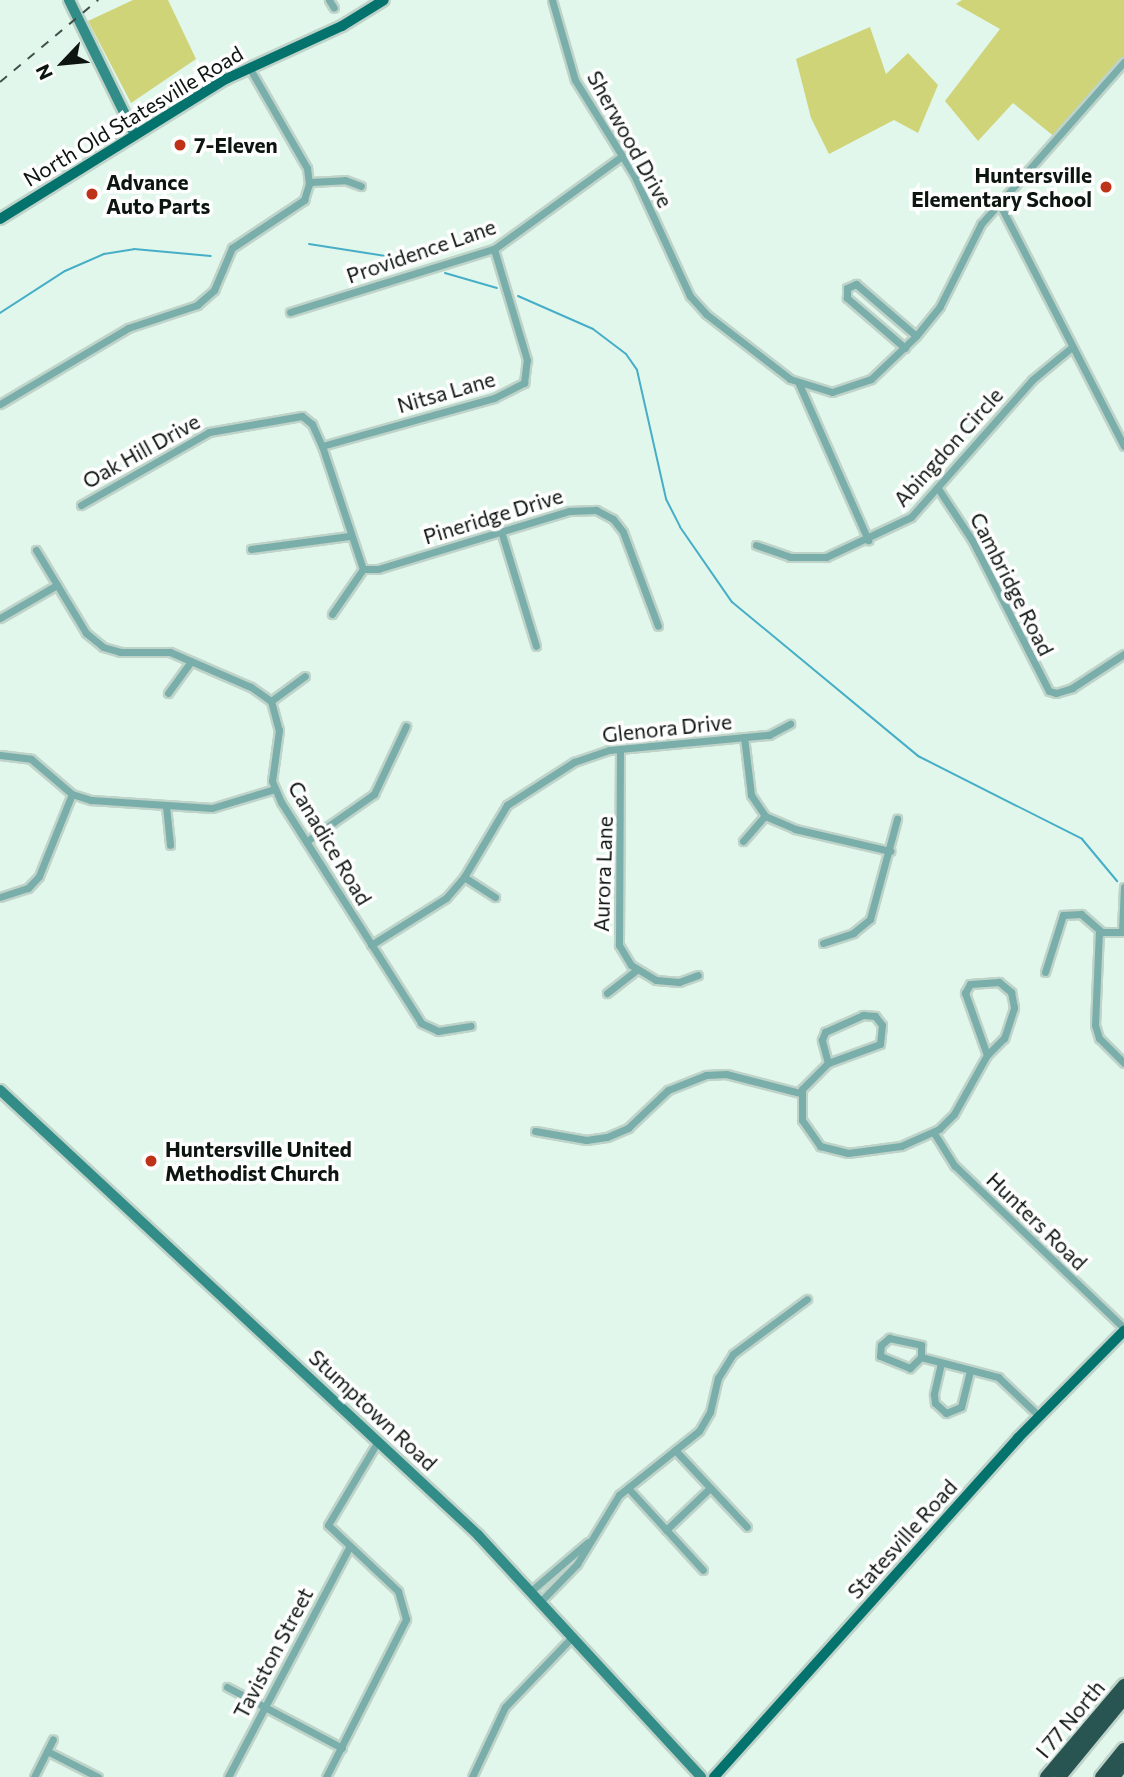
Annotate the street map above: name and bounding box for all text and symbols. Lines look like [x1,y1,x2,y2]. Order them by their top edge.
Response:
north arrow [28,28,98,98]
street label: North Old Statesville Road [19,40,247,192]
street label: Sherwood Drive [582,66,678,212]
place label: 7-Eleven [194,132,278,158]
marker: 7-Eleven [172,137,188,153]
place label: Huntersville Elementary School [911,162,1092,212]
place label: Advance Auto Parts [106,169,210,219]
marker: Huntersville Elementary School [1098,179,1114,195]
marker: Advance Auto Parts [84,186,100,202]
street label: Providence Lane [343,214,499,288]
street label: Nitsa Lane [394,366,498,418]
street label: Abingdon Circle [888,382,1008,512]
street label: Oak Hill Drive [78,408,204,494]
street label: Pineridge Drive [420,483,566,549]
street label: Cambridge Road [965,508,1059,660]
street label: Glenora Drive [601,709,733,747]
street label: Canadice Road [283,776,377,910]
street label: Aurora Lane [588,816,618,932]
place label: Huntersville United Methodist Church [165,1136,352,1186]
marker: Huntersville United Methodist Church [143,1153,159,1169]
street label: Hunters Road [982,1167,1092,1275]
street label: Stumptown Road [304,1344,442,1476]
street label: Statesville Road [842,1474,962,1604]
street label: Taviston Street [228,1583,318,1723]
street label: I 77 North [1030,1675,1110,1763]

